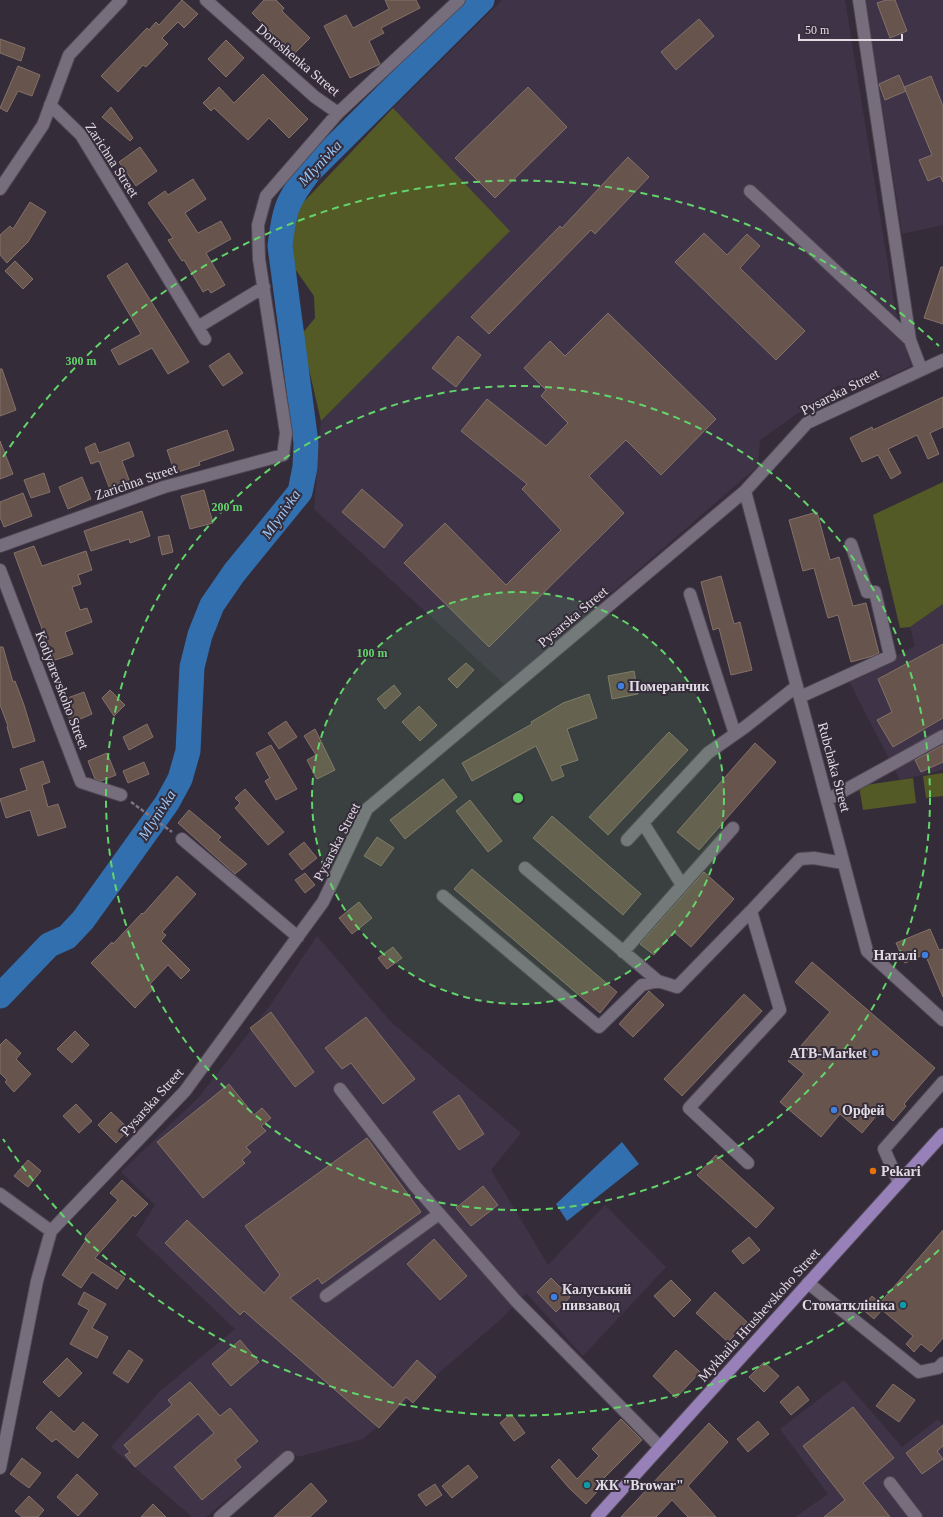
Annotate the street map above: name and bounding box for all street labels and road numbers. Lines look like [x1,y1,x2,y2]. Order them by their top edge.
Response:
street label: Doroshenka Street [253,21,343,99]
street label: Zarichna Street [82,120,142,200]
street label: Pysarska Street [798,366,882,418]
street label: Zarichna Street [93,461,179,503]
street label: Pysarska Street [535,584,611,650]
street label: Kotlyarevskoho Street [32,629,92,751]
street label: Rubchaka Street [815,721,853,814]
street label: Pysarska Street [311,800,363,884]
street label: Pysarska Street [118,1065,186,1139]
street label: Mykhaila Hrushevskoho Street [695,1245,823,1385]

